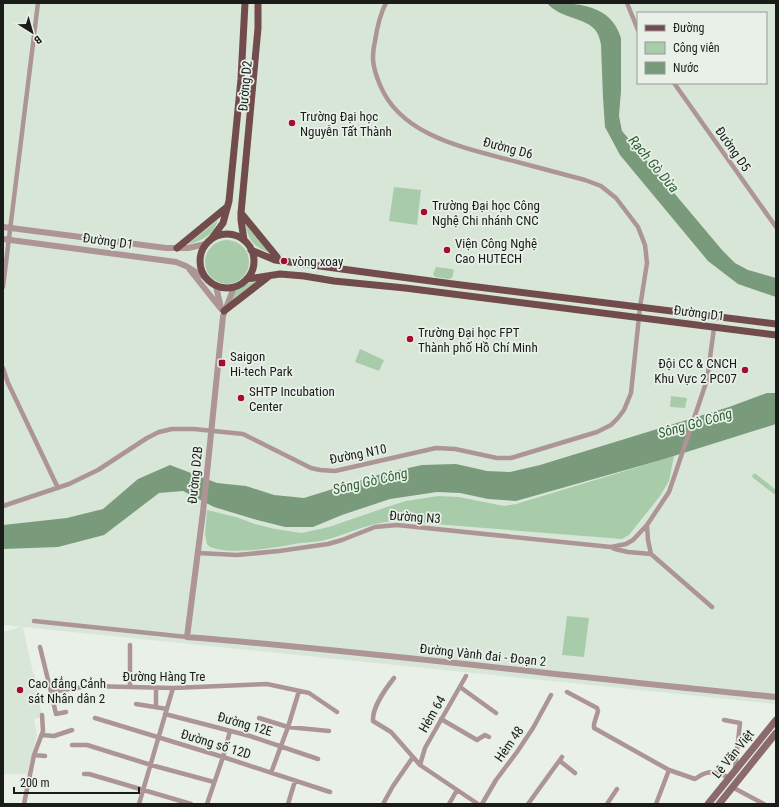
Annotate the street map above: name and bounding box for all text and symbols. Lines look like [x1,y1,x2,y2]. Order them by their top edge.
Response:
north arrow [12,12,52,52]
legend [637,12,767,84]
text: Đường [673,21,704,35]
text: B [31,33,44,47]
text: Công viên [673,41,720,55]
street label: Đường D2 [235,60,255,112]
text: Nước [673,61,699,75]
place label: Trường Đại học Nguyễn Tất Thành [300,109,392,139]
marker: Trường Đại học Nguyễn Tất Thành [287,118,297,128]
street label: Đường D5 [712,124,754,174]
water label: Rạch Gò Dừa [626,132,682,196]
street label: Đường D6 [482,134,534,162]
place label: Trường Đại học Công Nghệ Chi nhánh CNC [432,198,540,228]
marker: Trường Đại học Công Nghệ Chi nhánh CNC [419,207,429,217]
street label: Đường D1 [82,230,134,252]
place label: Viện Công Nghệ Cao HUTECH [455,236,537,266]
marker: Viện Công Nghệ Cao HUTECH [442,245,452,255]
place label: vòng xoay [292,254,344,269]
marker: vòng xoay [279,256,289,266]
street label: Đường D1 [673,302,725,324]
place label: Trường Đại học FPT Thành phố Hồ Chí Minh [418,325,538,355]
marker: Trường Đại học FPT Thành phố Hồ Chí Minh [405,334,415,344]
place label: Saigon Hi-tech Park [230,349,293,379]
place label: Đội CC & CNCH Khu Vực 2 PC07 [654,356,737,386]
marker: Saigon Hi-tech Park [217,358,227,368]
marker: Đội CC & CNCH Khu Vực 2 PC07 [740,365,750,375]
place label: SHTP Incubation Center [249,384,335,414]
marker: SHTP Incubation Center [236,393,246,403]
water label: Sông Gò Công [656,405,734,441]
street label: Đường N10 [328,441,388,467]
street label: Đường D2B [185,445,205,505]
water label: Sông Gò Công [331,465,409,497]
street label: Đường N3 [389,508,441,526]
street label: Đường Vành đai - Đoạn 2 [419,641,547,669]
street label: Đường Hàng Tre [123,669,205,684]
place label: Cao đẳng Cảnh sát Nhân dân 2 [28,676,106,706]
marker: Cao đẳng Cảnh sát Nhân dân 2 [15,685,25,695]
street label: Hẻm 64 [416,693,449,735]
street label: Đường 12E [216,709,274,739]
street label: Hẻm 48 [491,723,527,765]
street label: Đường số 12D [179,726,253,762]
street label: Lê Văn Việt [709,727,757,781]
scale bar [14,769,139,795]
text: 200 m [20,776,50,790]

